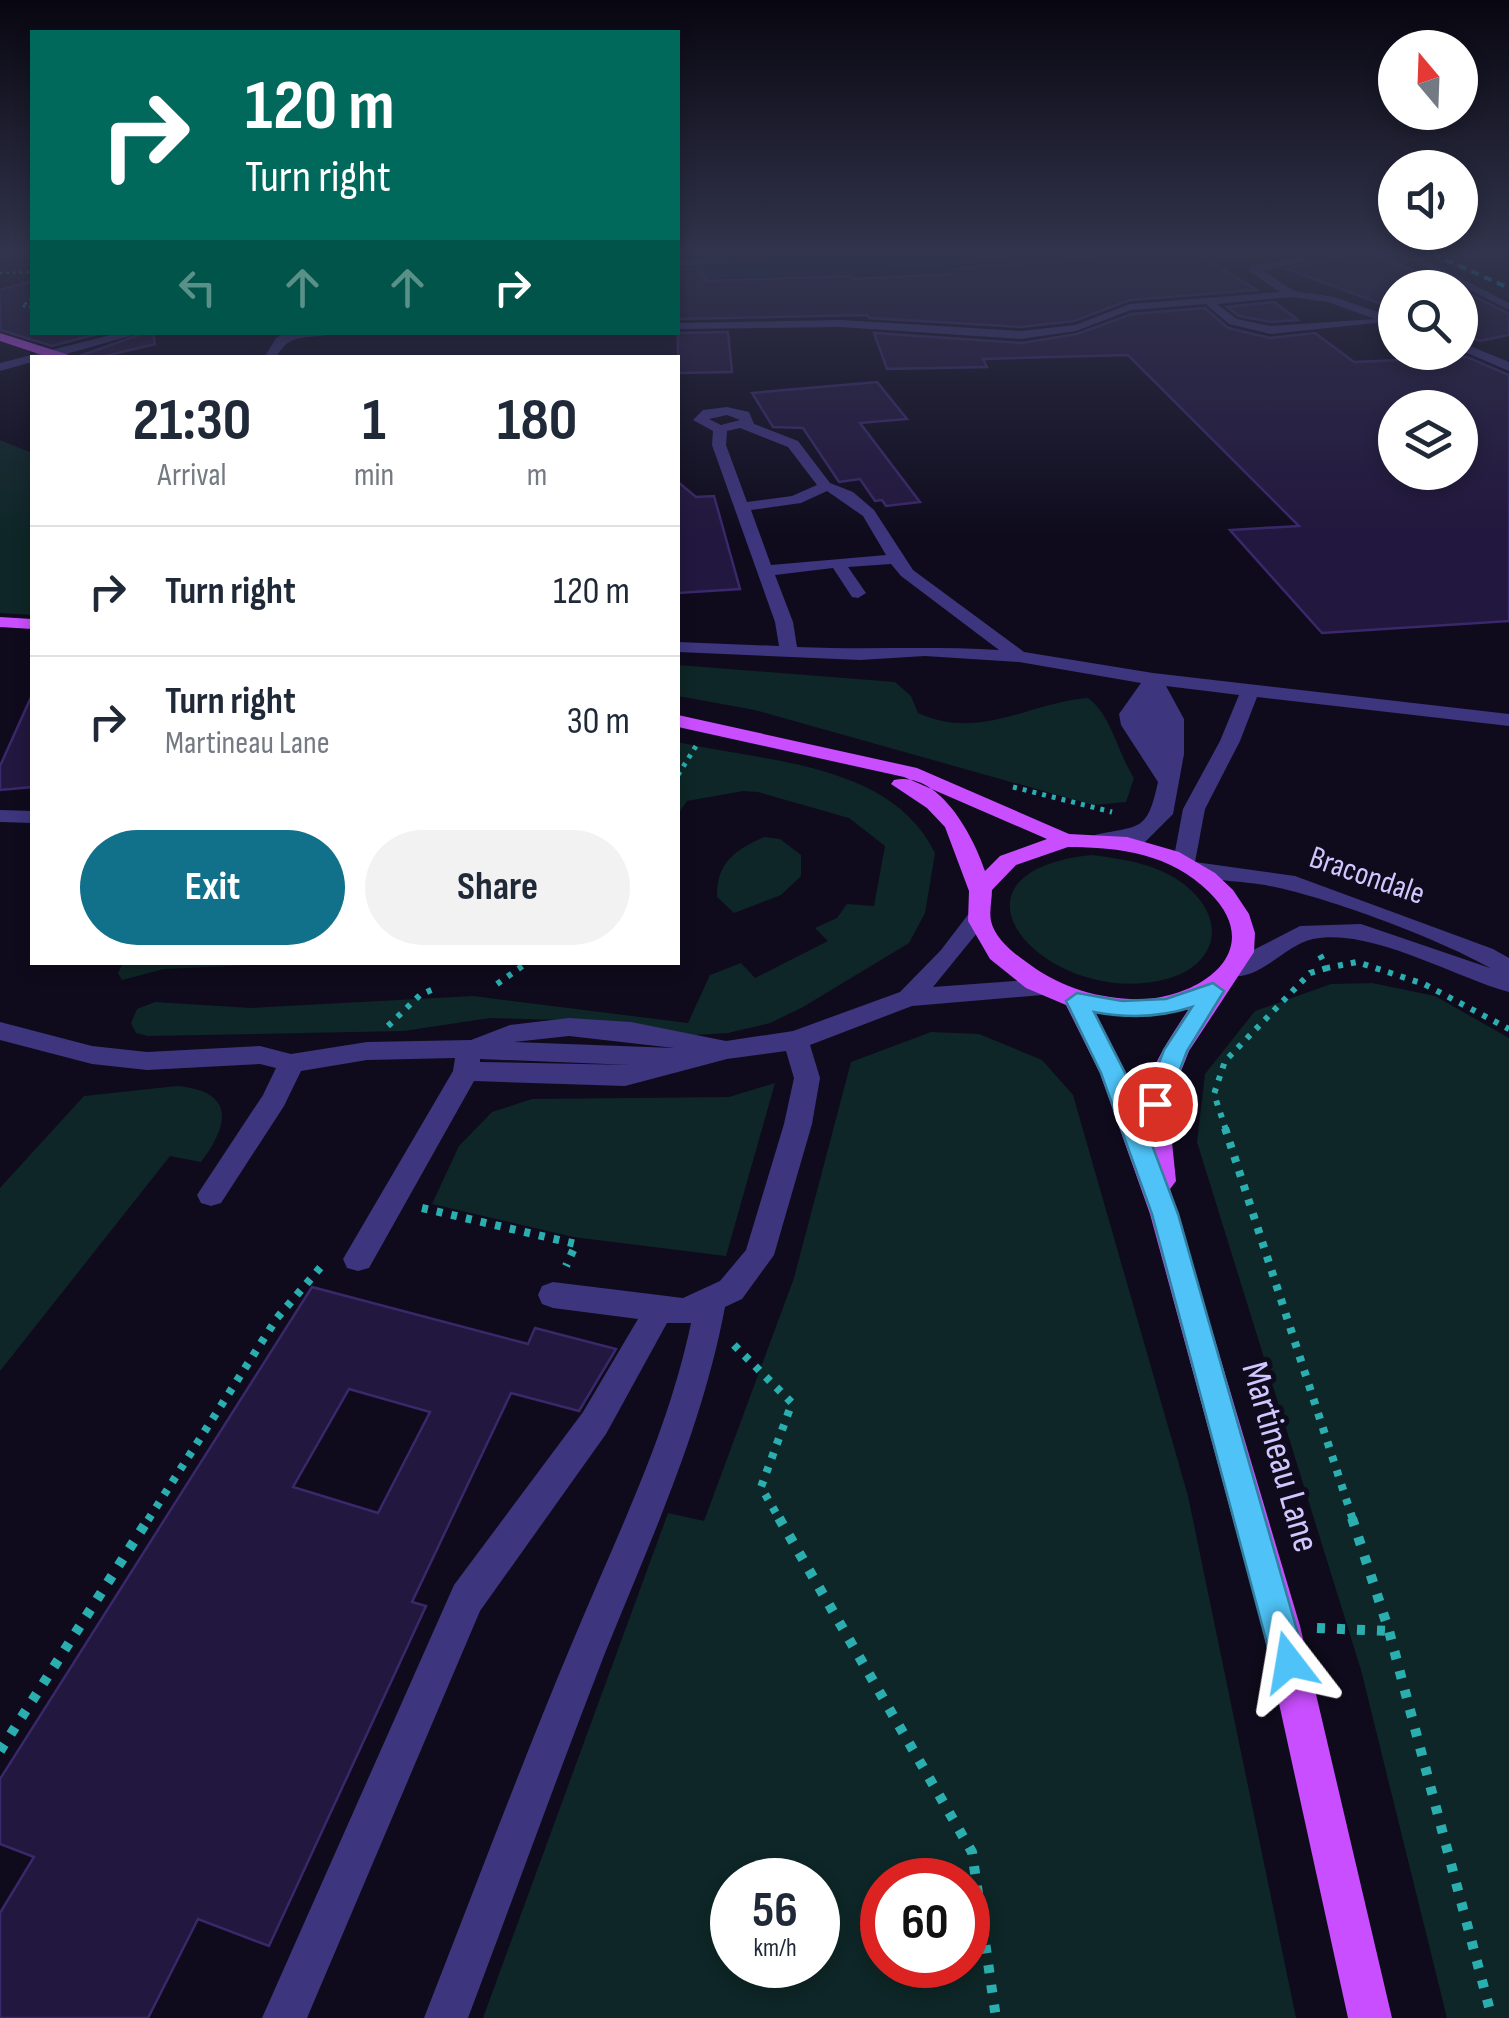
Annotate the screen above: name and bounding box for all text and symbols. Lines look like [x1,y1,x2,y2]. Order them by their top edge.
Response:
north arrow [1378,30,1478,130]
map controls [1378,30,1478,490]
text: 120 m [245,65,395,149]
icon: right [80,70,210,200]
text: Turn right [245,150,391,205]
button: sound [1378,150,1478,250]
icon: left [170,260,225,315]
icon: ahead [275,260,330,315]
icon: ahead [380,260,435,315]
icon: right [485,260,540,315]
button: search [1378,270,1478,370]
text: 21:30 [133,385,251,457]
text: 1 [362,385,386,457]
text: 180 [497,385,577,457]
button: layers [1378,390,1478,490]
text: Arrival [158,456,226,495]
text: min [354,456,394,495]
text: m [527,456,547,495]
icon: right [80,564,135,619]
text: Turn right [165,569,296,614]
text: 120 m [553,569,630,614]
text: Turn right [165,679,296,724]
icon: right [80,694,135,749]
text: 30 m [567,699,630,744]
text: Martineau Lane [165,724,330,763]
button: Exit [80,830,345,945]
button: Share [365,830,630,945]
street label: Bracondale [1304,838,1430,914]
pin [1113,1062,1198,1147]
icon: arrive [1128,1077,1183,1132]
street label: Martineau Lane [1231,1357,1329,1557]
position arrow [1237,1610,1341,1714]
speed limit sign: 60 [860,1858,990,1988]
text: 56 [752,1881,798,1941]
text: km/h [753,1933,797,1964]

